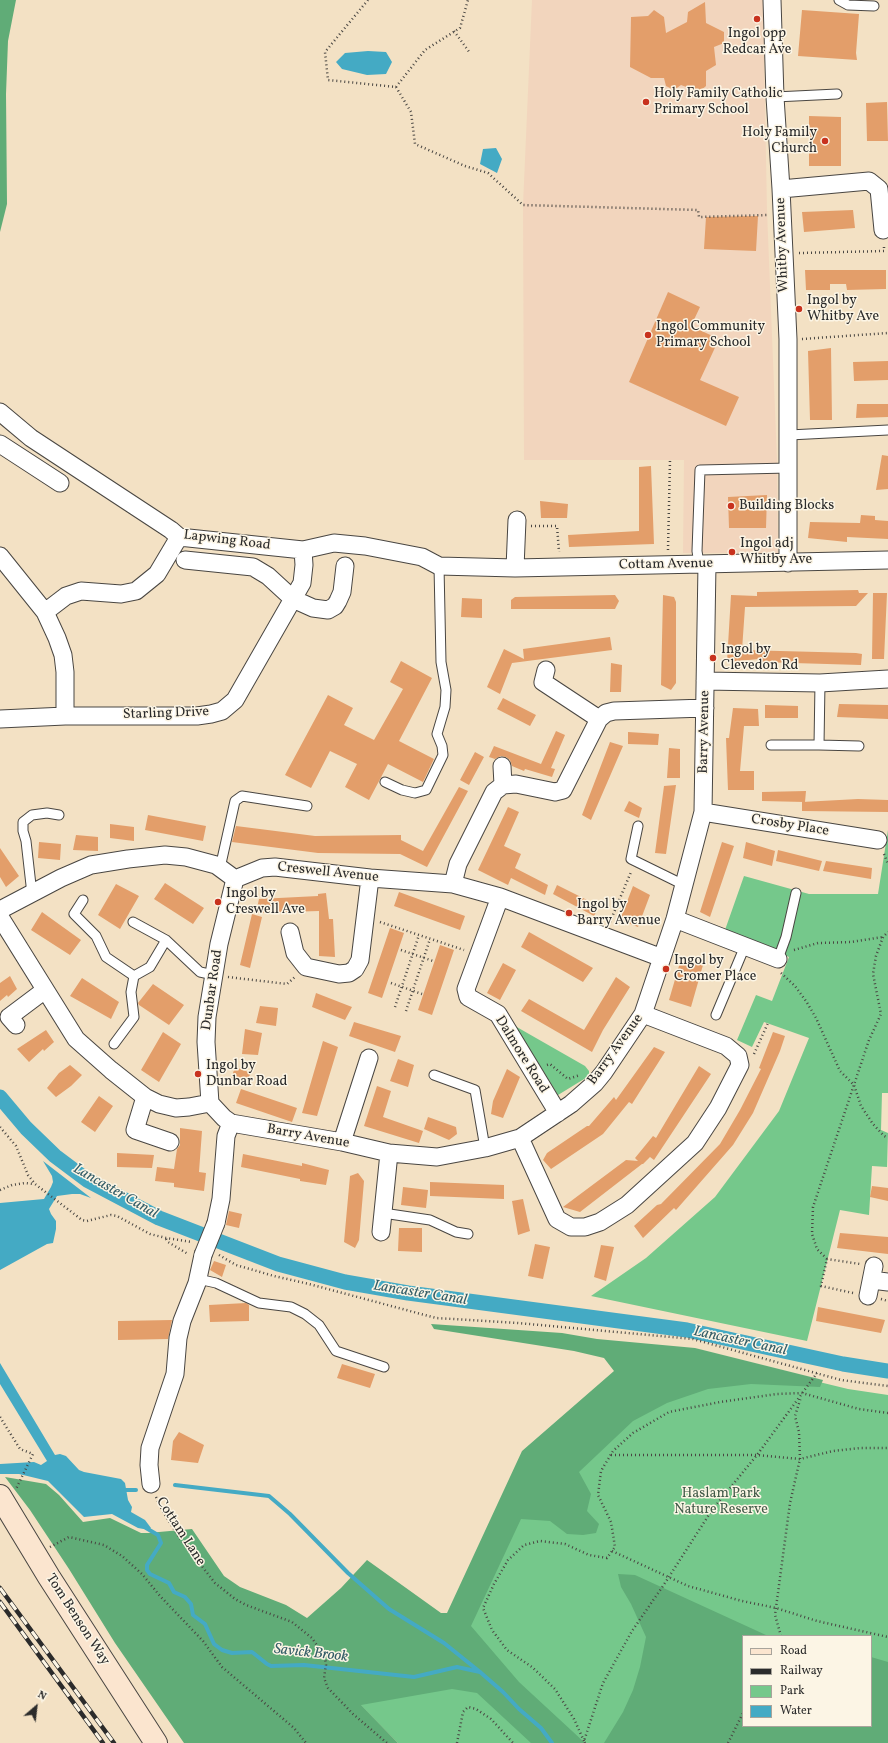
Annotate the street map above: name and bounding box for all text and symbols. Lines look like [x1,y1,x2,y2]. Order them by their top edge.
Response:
marker: Ingol opp Redcar Ave [752,14,762,24]
place label: Ingol opp Redcar Ave [723,26,791,58]
place label: Holy Family Catholic Primary School [654,86,783,118]
marker: Holy Family Catholic Primary School [641,97,651,107]
place label: Holy Family Church [742,125,817,158]
marker: Holy Family Church [820,136,830,146]
street label: Whitby Avenue [773,197,793,293]
place label: Ingol by Whitby Ave [807,293,879,326]
marker: Ingol by Whitby Ave [794,304,804,314]
place label: Ingol Community Primary School [656,319,765,352]
marker: Ingol Community Primary School [643,330,653,340]
place label: Building Blocks [739,498,834,514]
marker: Building Blocks [726,501,736,511]
street label: Lapwing Road [182,527,272,555]
place label: Ingol adj Whitby Ave [740,536,812,568]
marker: Ingol adj Whitby Ave [727,547,737,557]
street label: Cottam Avenue [619,556,713,574]
place label: Ingol by Clevedon Rd [721,642,798,674]
marker: Ingol by Clevedon Rd [708,653,718,663]
street label: Barry Avenue [696,690,714,774]
street label: Starling Drive [123,704,209,724]
street label: Crosby Place [750,812,830,840]
street label: Creswell Avenue [277,859,379,887]
place label: Ingol by Creswell Ave [226,886,305,918]
marker: Ingol by Creswell Ave [213,897,223,907]
place label: Ingol by Barry Avenue [577,897,661,930]
marker: Ingol by Barry Avenue [564,908,574,918]
street label: Dunbar Road [199,949,227,1031]
place label: Ingol by Cromer Place [674,953,756,986]
marker: Ingol by Cromer Place [661,964,671,974]
street label: Barry Avenue [585,1011,647,1089]
street label: Dalmore Road [491,1013,551,1097]
place label: Ingol by Dunbar Road [206,1058,287,1090]
marker: Ingol by Dunbar Road [193,1069,203,1079]
street label: Barry Avenue [265,1121,351,1153]
water label: Lancaster Canal [69,1160,161,1224]
water label: Lancaster Canal [372,1278,468,1310]
water label: Lancaster Canal [692,1323,788,1361]
park label: Haslam Park Nature Reserve [674,1486,768,1518]
street label: Cottam Lane [152,1495,208,1569]
street label: Tom Benson Way [41,1571,113,1669]
legend [742,1635,872,1727]
water label: Savick Brook [273,1641,349,1667]
text: Road [780,1643,807,1659]
text: Railway [780,1663,823,1679]
text: Park [780,1683,805,1699]
north arrow [16,1687,56,1727]
text: N [35,1687,49,1704]
text: Water [780,1703,812,1719]

